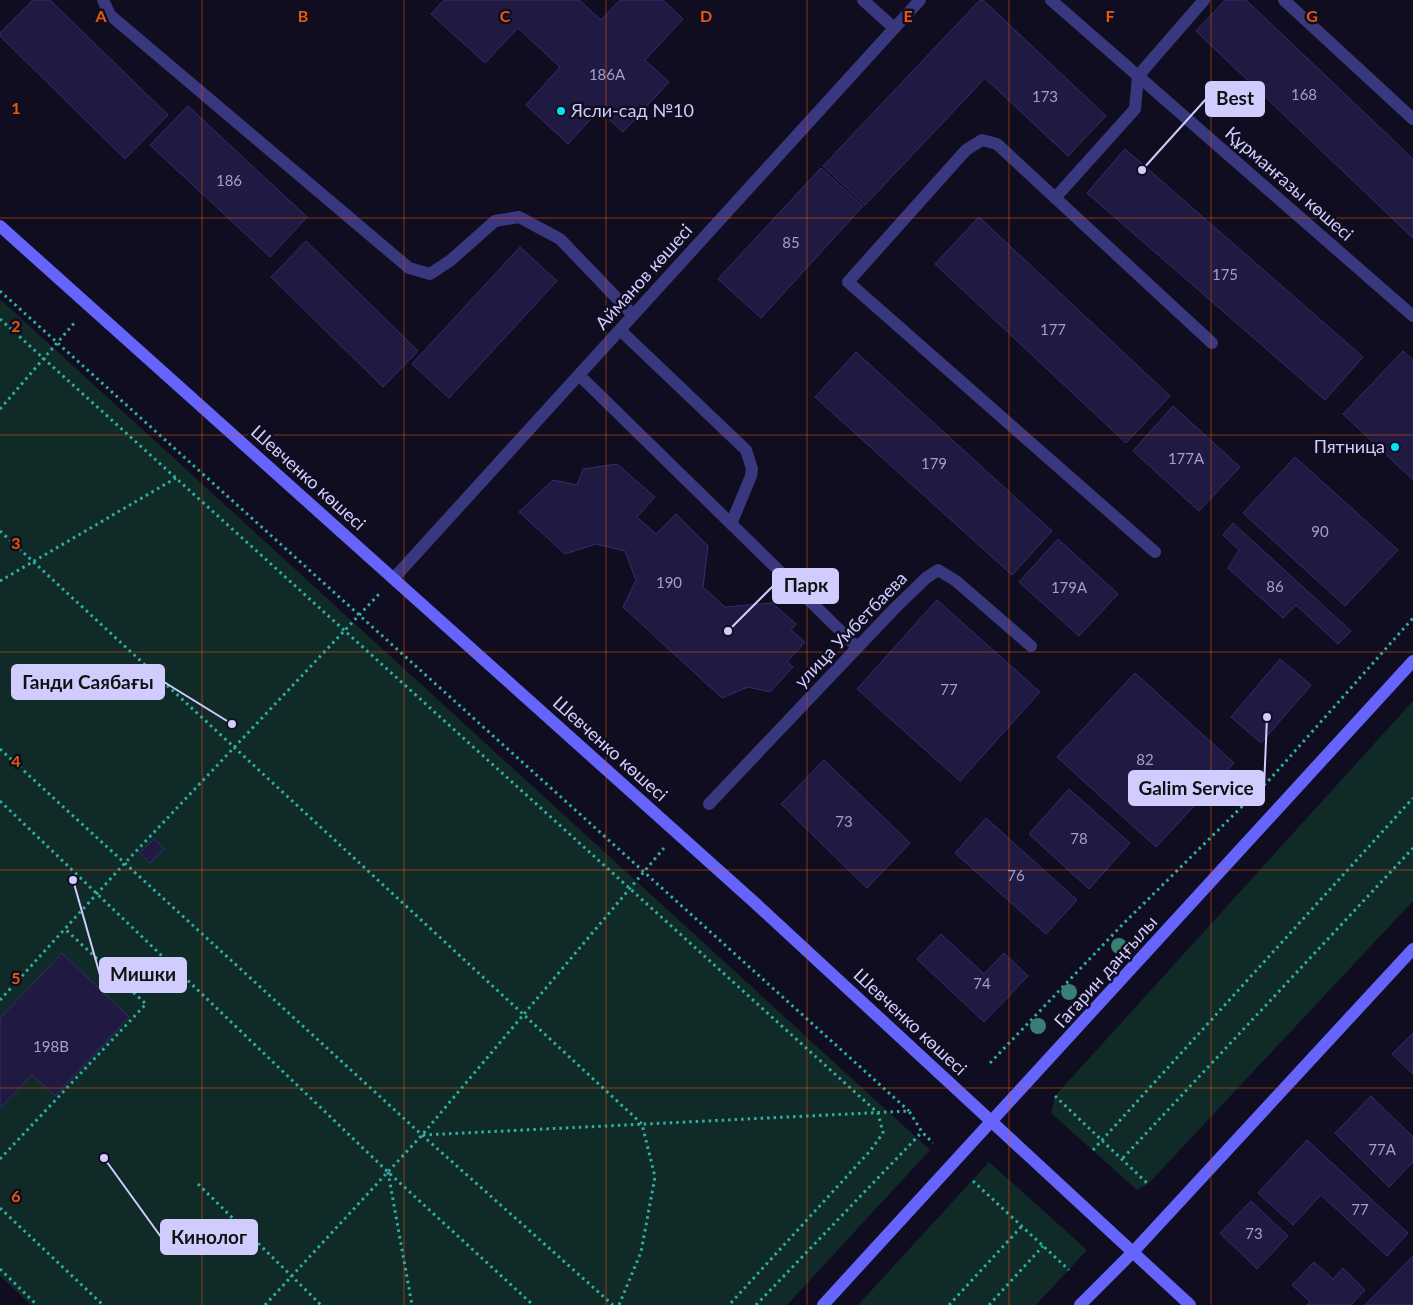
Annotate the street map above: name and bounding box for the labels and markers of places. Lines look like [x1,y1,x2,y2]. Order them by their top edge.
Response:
callout: Best [1206,82,1264,116]
place label: Ясли-сад №10 [570,99,694,121]
marker: Ясли-сад №10 [555,105,567,117]
place label: Пятница [1314,435,1385,457]
marker: Пятница [1389,441,1401,453]
callout: Парк [773,569,838,603]
callout: Ганди Саябағы [12,665,164,699]
callout: Galim Service [1129,771,1264,805]
callout: Мишки [100,958,186,992]
callout: Кинолог [161,1220,257,1254]

